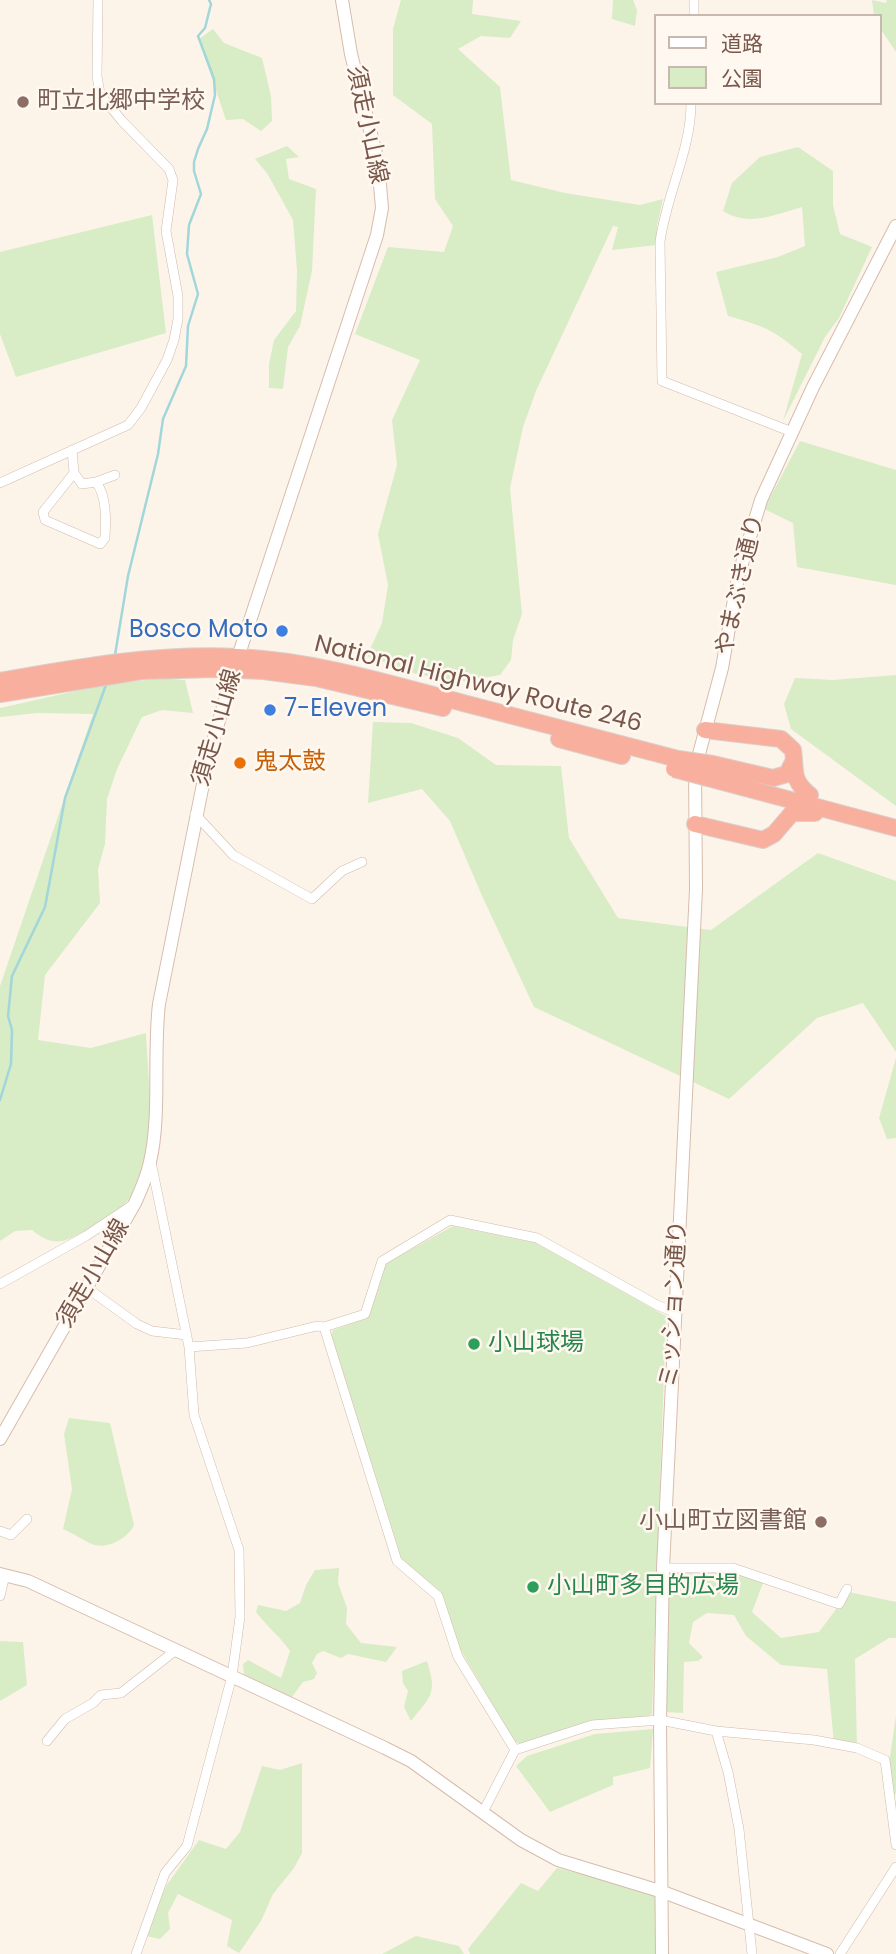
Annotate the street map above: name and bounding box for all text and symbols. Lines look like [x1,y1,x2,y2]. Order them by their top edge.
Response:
legend [654,14,882,105]
text: 道路 [721,29,763,58]
street label: 須走小山線 [339,63,393,187]
text: 公園 [721,64,763,93]
place label: 町立北郷中学校 [37,88,205,116]
marker: 町立北郷中学校 [15,94,31,110]
street label: やまぶき通り [711,512,771,658]
place label: Bosco Moto [129,617,268,645]
marker: Bosco Moto [274,623,290,639]
street label: National Highway Route 246 [311,630,645,740]
street label: 須走小山線 [188,666,248,790]
place label: 7-Eleven [284,696,387,724]
marker: 7-Eleven [262,702,278,718]
place label: 鬼太鼓 [254,749,326,777]
marker: 鬼太鼓 [232,755,248,771]
street label: 須走小山線 [52,1215,136,1333]
street label: ミッション通り [656,1219,694,1389]
place label: 小山球場 [488,1330,584,1358]
marker: 小山球場 [466,1336,482,1352]
place label: 小山町立図書館 [639,1508,807,1536]
marker: 小山町立図書館 [813,1514,829,1530]
place label: 小山町多目的広場 [547,1573,739,1601]
marker: 小山町多目的広場 [525,1579,541,1595]

